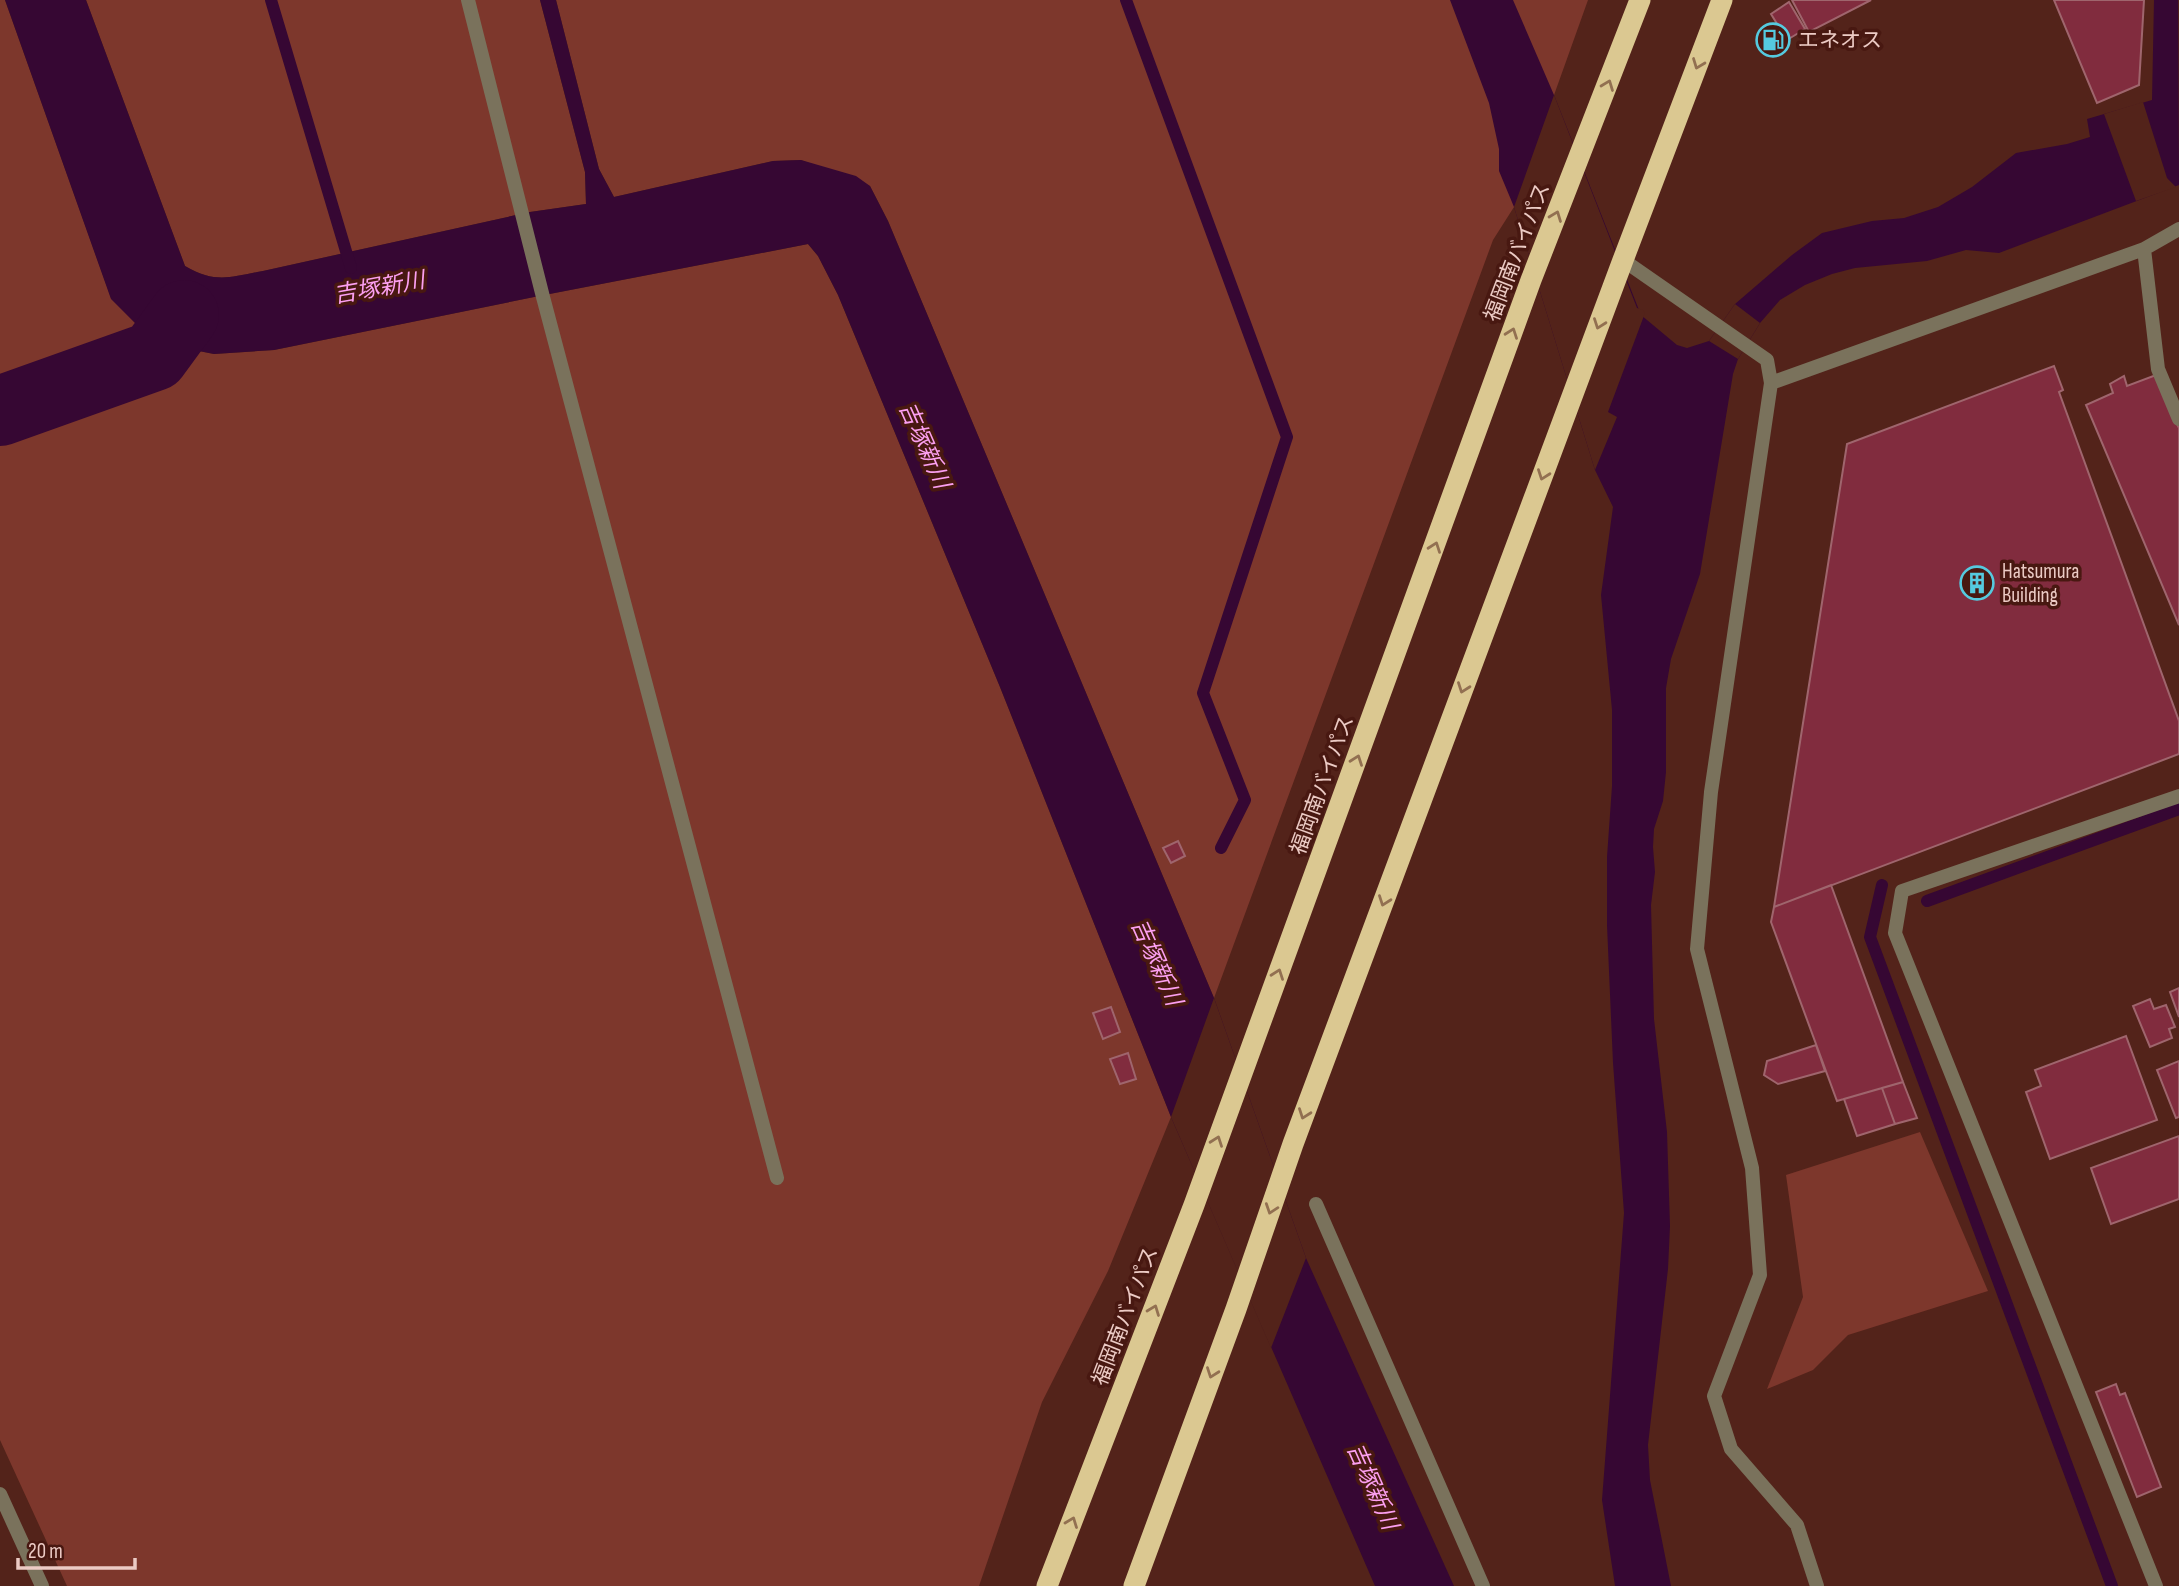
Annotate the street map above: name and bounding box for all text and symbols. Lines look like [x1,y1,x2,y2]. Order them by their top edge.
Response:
fuel station icon: エネオス [1754,21,1792,59]
place label: エネオス [1798,28,1882,53]
one-way arrow [1692,57,1706,69]
one-way arrow [1599,79,1613,91]
street label: 福岡南バイパス [1480,179,1555,325]
one-way arrow [1548,211,1562,223]
water label: 吉塚新川 [331,266,430,310]
one-way arrow [1593,317,1607,329]
one-way arrow [1504,327,1518,339]
water label: 吉塚新川 [893,398,957,496]
one-way arrow [1537,469,1551,481]
one-way arrow [1427,541,1441,553]
place label: Hatsumura Building [2002,559,2079,608]
building icon: Hatsumura Building [1958,564,1996,602]
one-way arrow [1457,682,1471,694]
street label: 福岡南バイパス [1286,712,1359,858]
one-way arrow [1349,755,1363,767]
one-way arrow [1378,895,1392,907]
water label: 吉塚新川 [1125,915,1189,1013]
one-way arrow [1270,968,1284,980]
one-way arrow [1298,1108,1312,1120]
one-way arrow [1209,1135,1223,1148]
one-way arrow [1265,1202,1279,1214]
street label: 福岡南バイパス [1088,1243,1163,1389]
one-way arrow [1145,1305,1159,1317]
one-way arrow [1207,1367,1221,1379]
water label: 吉塚新川 [1341,1439,1405,1537]
one-way arrow [1063,1517,1077,1529]
scale bar [18,1526,135,1570]
text: 20 m [28,1539,63,1564]

